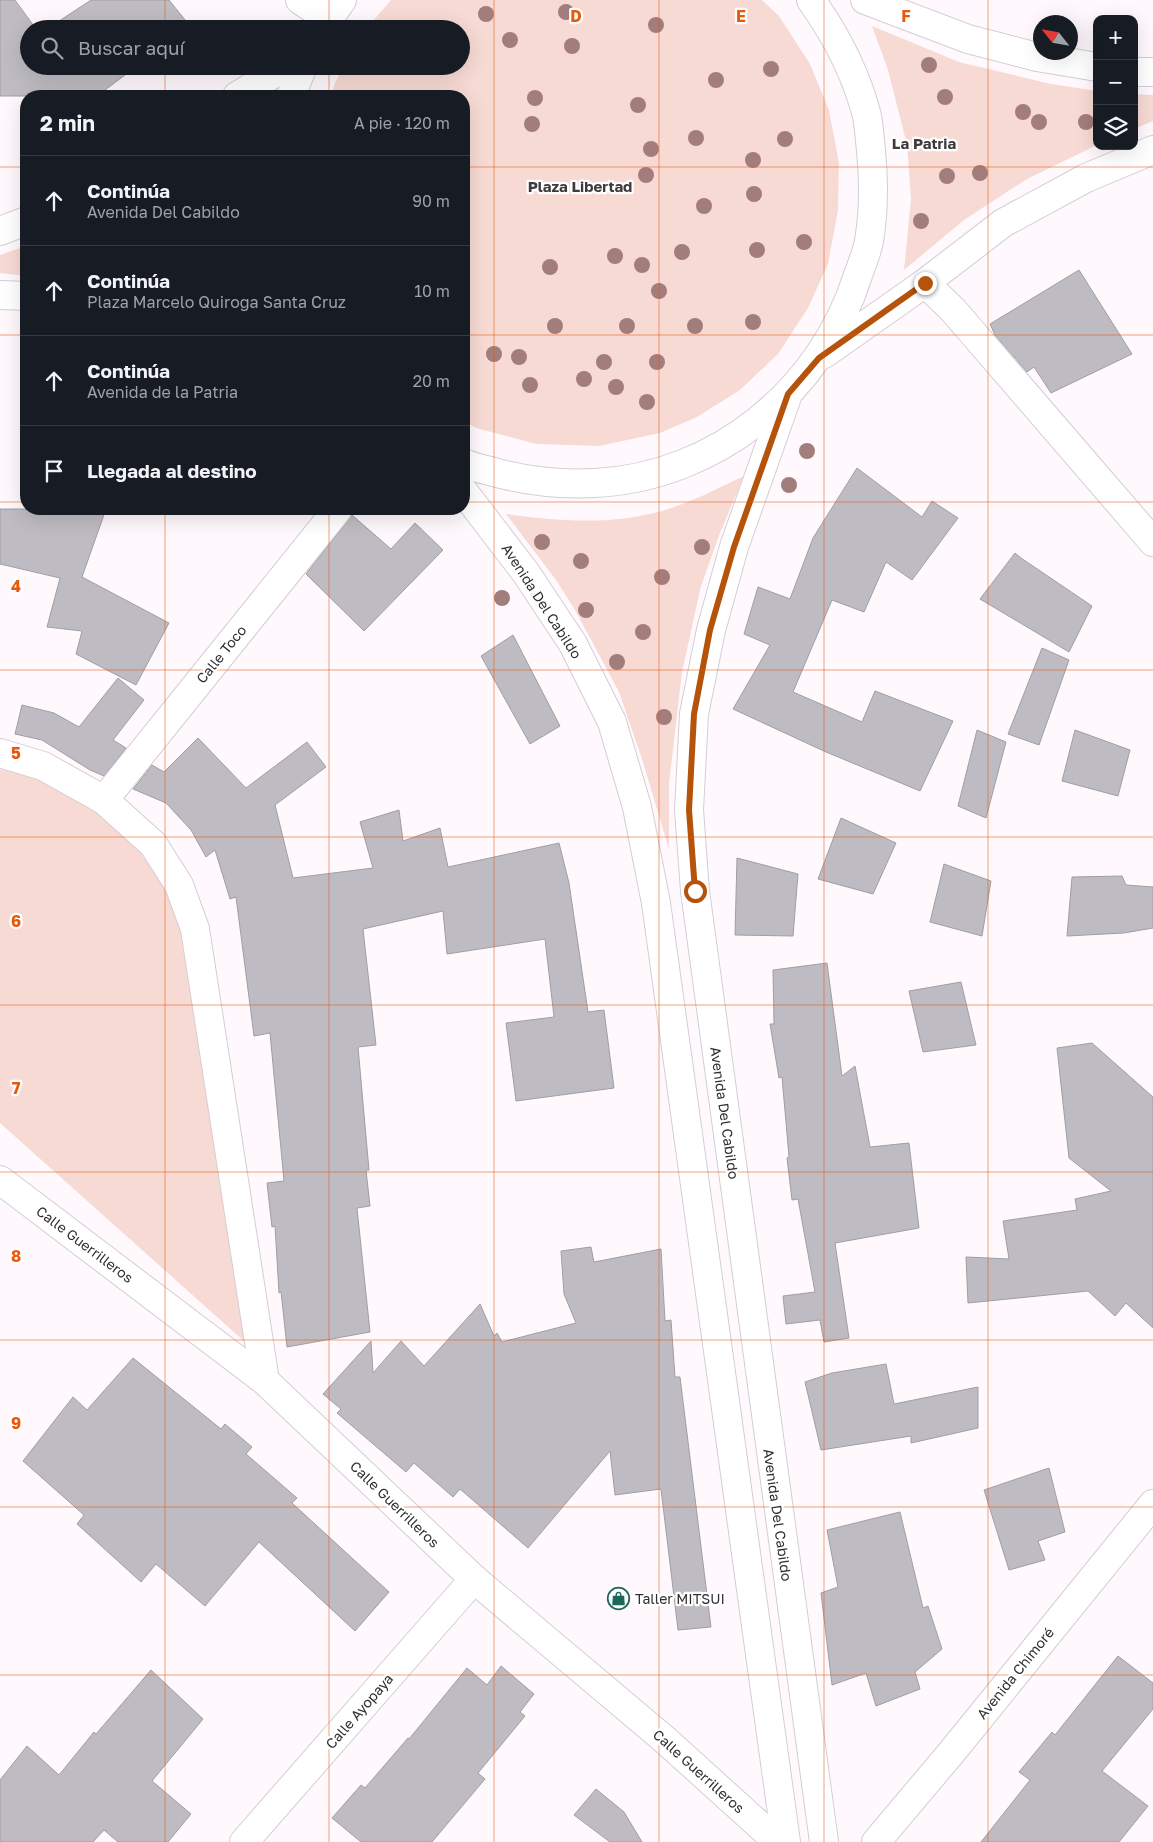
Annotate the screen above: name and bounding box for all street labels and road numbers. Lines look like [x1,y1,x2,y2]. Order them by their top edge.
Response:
street label: Avenida Del Cabildo [498,540,586,662]
street label: Calle Toco [192,622,250,686]
street label: Avenida Del Cabildo [707,1046,743,1180]
street label: Calle Guerrilleros [33,1202,137,1286]
street label: Avenida Del Cabildo [760,1448,796,1582]
street label: Calle Guerrilleros [347,1457,443,1551]
street label: Avenida Chimoré [973,1624,1057,1722]
street label: Calle Ayopaya [322,1670,396,1752]
street label: Calle Guerrilleros [650,1726,748,1816]

